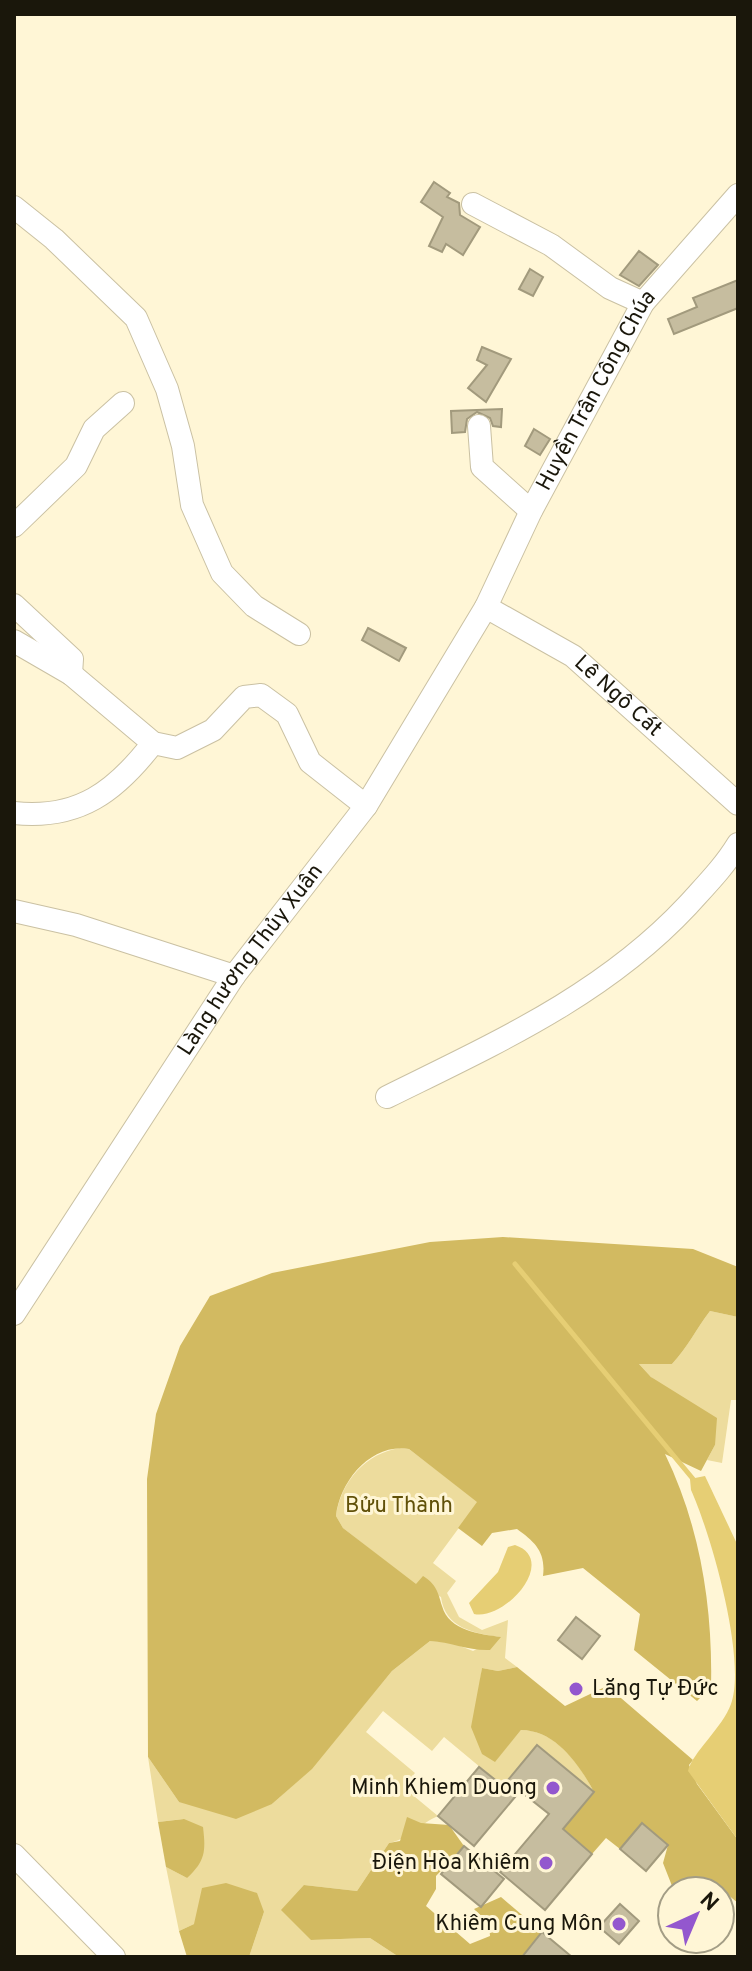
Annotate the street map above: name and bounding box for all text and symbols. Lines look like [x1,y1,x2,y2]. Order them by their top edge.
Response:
street label: Huyền Trân Công Chúa [531,284,662,495]
street label: Lê Ngô Cát [568,650,667,743]
street label: Làng hương Thủy Xuân [172,859,329,1061]
park label: Bửu Thành [345,1493,453,1520]
place label: Lăng Tự Đức [592,1676,718,1703]
marker: Lăng Tự Đức [567,1680,585,1698]
place label: Minh Khiem Duong [351,1775,537,1802]
marker: Minh Khiem Duong [544,1779,562,1797]
place label: Điện Hòa Khiêm [372,1850,530,1877]
marker: Điện Hòa Khiêm [537,1854,555,1872]
north arrow [656,1875,736,1955]
text: N [693,1887,723,1918]
place label: Khiêm Cung Môn [435,1911,603,1938]
marker: Khiêm Cung Môn [610,1915,628,1933]

